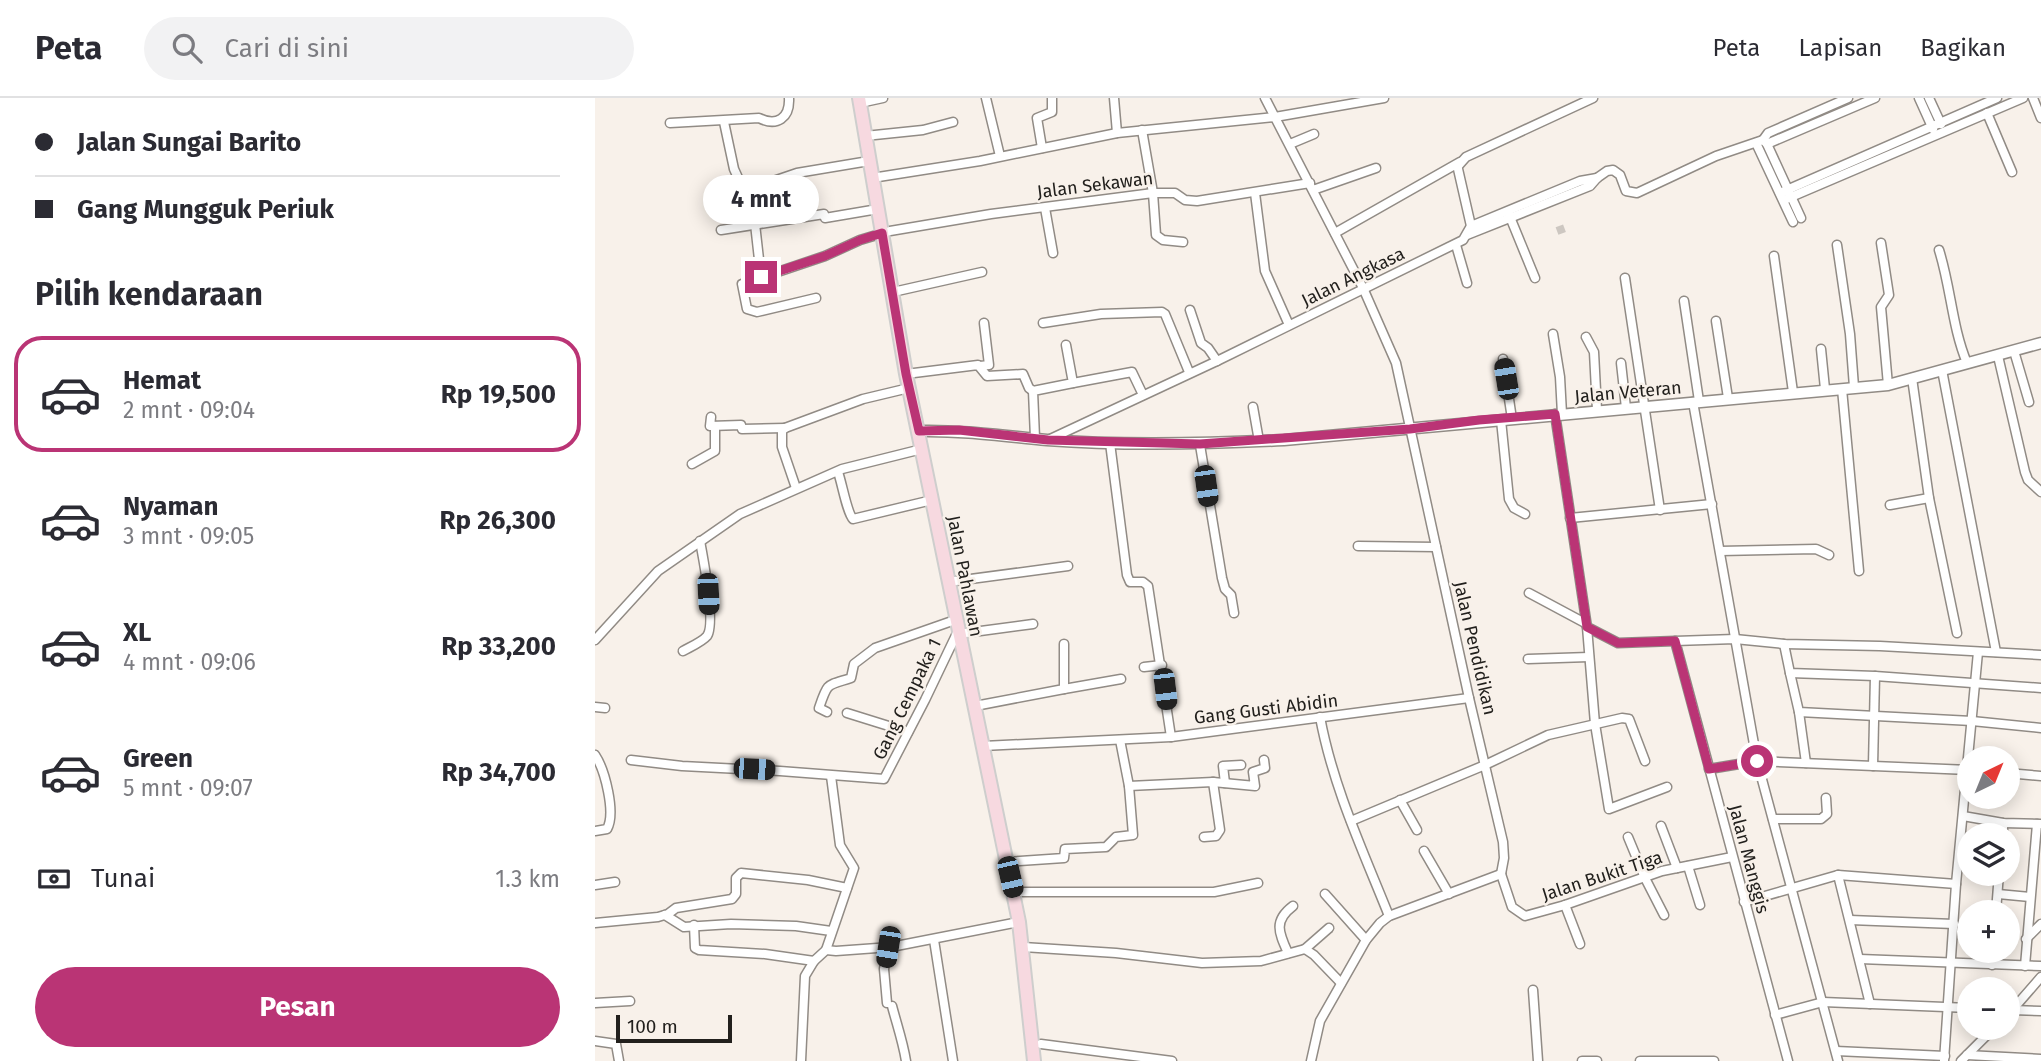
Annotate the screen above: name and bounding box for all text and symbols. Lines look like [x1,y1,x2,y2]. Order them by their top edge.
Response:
search box [144,17,634,80]
text: Peta [35,28,102,68]
icon: search [168,29,206,67]
text: Cari di sini [224,33,349,64]
text: Peta [1713,34,1760,62]
text: Lapisan [1798,34,1882,62]
text: Bagikan [1920,34,2006,62]
text: Jalan Sungai Barito [77,127,301,158]
street label: Jalan Sekawan [1036,167,1154,203]
callout: 4 mnt [703,176,819,225]
text: 4 mnt [731,185,791,213]
text: Gang Mungguk Periuk [77,194,334,225]
street label: Jalan Angkasa [1298,243,1408,311]
route end [745,261,777,293]
text: Pilih kendaraan [35,275,263,313]
car [1493,357,1520,401]
icon: car [39,363,102,426]
text: Hemat [123,365,201,396]
street label: Jalan Veteran [1574,376,1682,408]
text: Rp 19,500 [441,379,556,410]
text: 2 mnt · 09:04 [123,396,255,424]
car [1193,464,1220,508]
icon: car [39,489,102,552]
text: Nyaman [123,491,219,522]
text: Rp 26,300 [440,505,556,536]
street label: Jalan Pahlawan [942,513,988,639]
text: 3 mnt · 09:05 [123,522,254,550]
car [697,572,720,616]
street label: Jalan Pendidikan [1449,579,1501,717]
icon: car [39,615,102,678]
text: XL [123,617,151,648]
text: Rp 33,200 [441,631,556,662]
street label: Gang Cempaka 1 [868,635,946,763]
text: 4 mnt · 09:06 [123,648,256,676]
car [1153,667,1178,711]
street label: Gang Gusti Abidin [1193,689,1339,729]
icon: car [39,741,102,804]
text: Green [123,743,193,774]
route start [1741,745,1773,777]
north arrow [1957,746,2019,808]
map controls [1957,746,2020,1040]
text: Rp 34,700 [442,757,556,788]
car [733,757,776,781]
text: 5 mnt · 09:07 [123,774,253,802]
street label: Jalan Manggis [1724,802,1774,916]
button: layers [1957,823,2020,886]
street label: Jalan Bukit Tiga [1539,846,1665,906]
car [996,854,1025,900]
icon: cash [35,860,73,898]
text: Tunai [91,863,155,894]
text: 1.3 km [495,865,560,893]
button: + [1957,900,2020,963]
car [875,925,902,969]
button: Pesan [35,967,560,1047]
button: − [1957,977,2020,1040]
scale bar [616,1012,731,1044]
text: 100 m [627,1015,678,1038]

